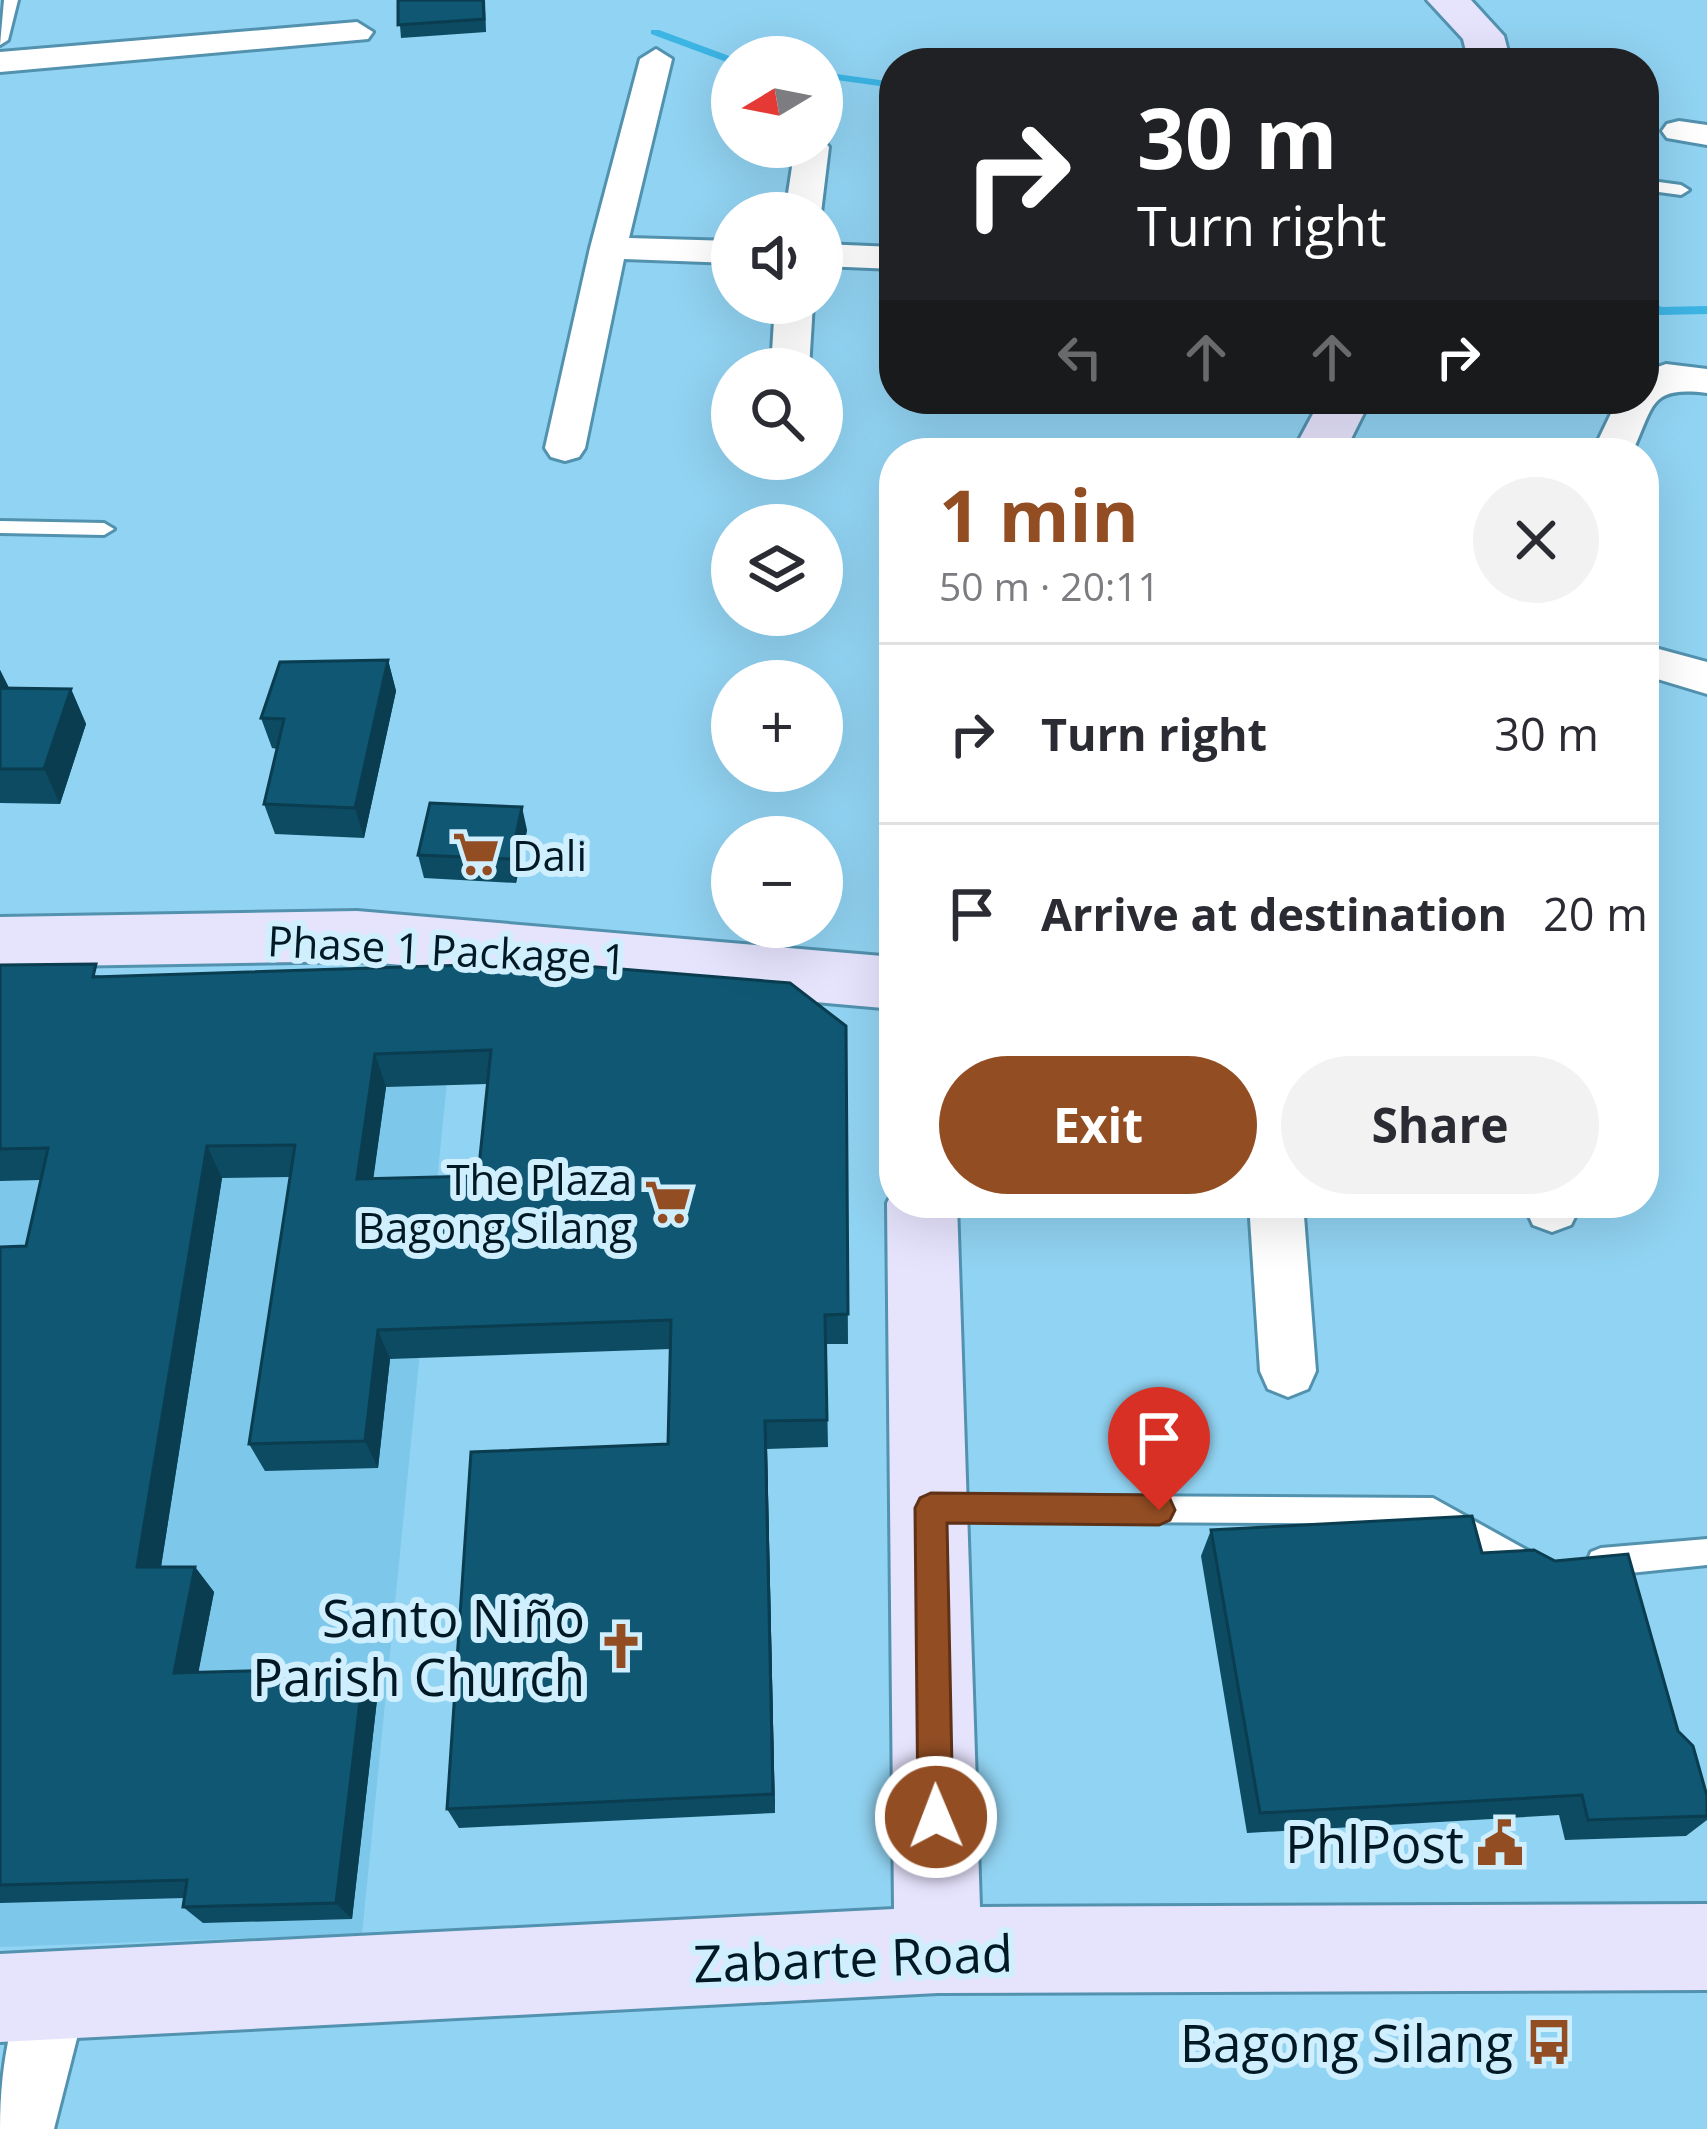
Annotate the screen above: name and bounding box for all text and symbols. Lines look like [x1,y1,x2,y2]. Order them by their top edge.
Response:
north arrow [711,36,843,168]
map controls [711,36,843,948]
text: 30 m [1137,79,1337,194]
icon: right [939,96,1095,252]
text: Turn right [1137,188,1386,262]
button: sound [711,192,843,324]
icon: left [1047,324,1113,390]
icon: ahead [1173,324,1239,390]
icon: ahead [1299,324,1365,390]
icon: right [1425,324,1491,390]
button: search [711,348,843,480]
text: 1 min [939,465,1139,563]
button: close [1473,477,1599,603]
button: layers [711,504,843,636]
text: 50 m · 20:11 [939,559,1160,612]
button: + [711,660,843,792]
icon: right [939,701,1005,767]
text: Turn right [1041,703,1267,764]
text: 30 m [1494,703,1599,764]
button: − [711,816,843,948]
place label: Dali [512,826,587,883]
supermarket icon: Dali [451,829,501,879]
icon: arrive [939,881,1005,947]
text: Arrive at destination [1041,883,1507,944]
text: 20 m [1543,883,1648,944]
street label: Phase 1 Package 1 [266,911,628,987]
button: Exit [939,1056,1257,1194]
button: Share [1281,1056,1599,1194]
place label: The Plaza Bagong Silang [358,1150,632,1255]
supermarket icon: The Plaza Bagong Silang [643,1177,693,1227]
pin [1108,1387,1210,1510]
icon: arrive [1126,1405,1192,1471]
place label: Santo Niño Parish Church [252,1582,585,1711]
church icon: Santo Niño Parish Church [596,1621,646,1671]
position arrow [873,1754,999,1880]
place label: PhlPost [1285,1808,1464,1878]
public building icon: PhlPost [1475,1818,1525,1868]
street label: Zabarte Road [692,1916,1014,1998]
place label: Bagong Silang [1180,2007,1513,2077]
bus stop icon: Bagong Silang [1524,2017,1574,2067]

